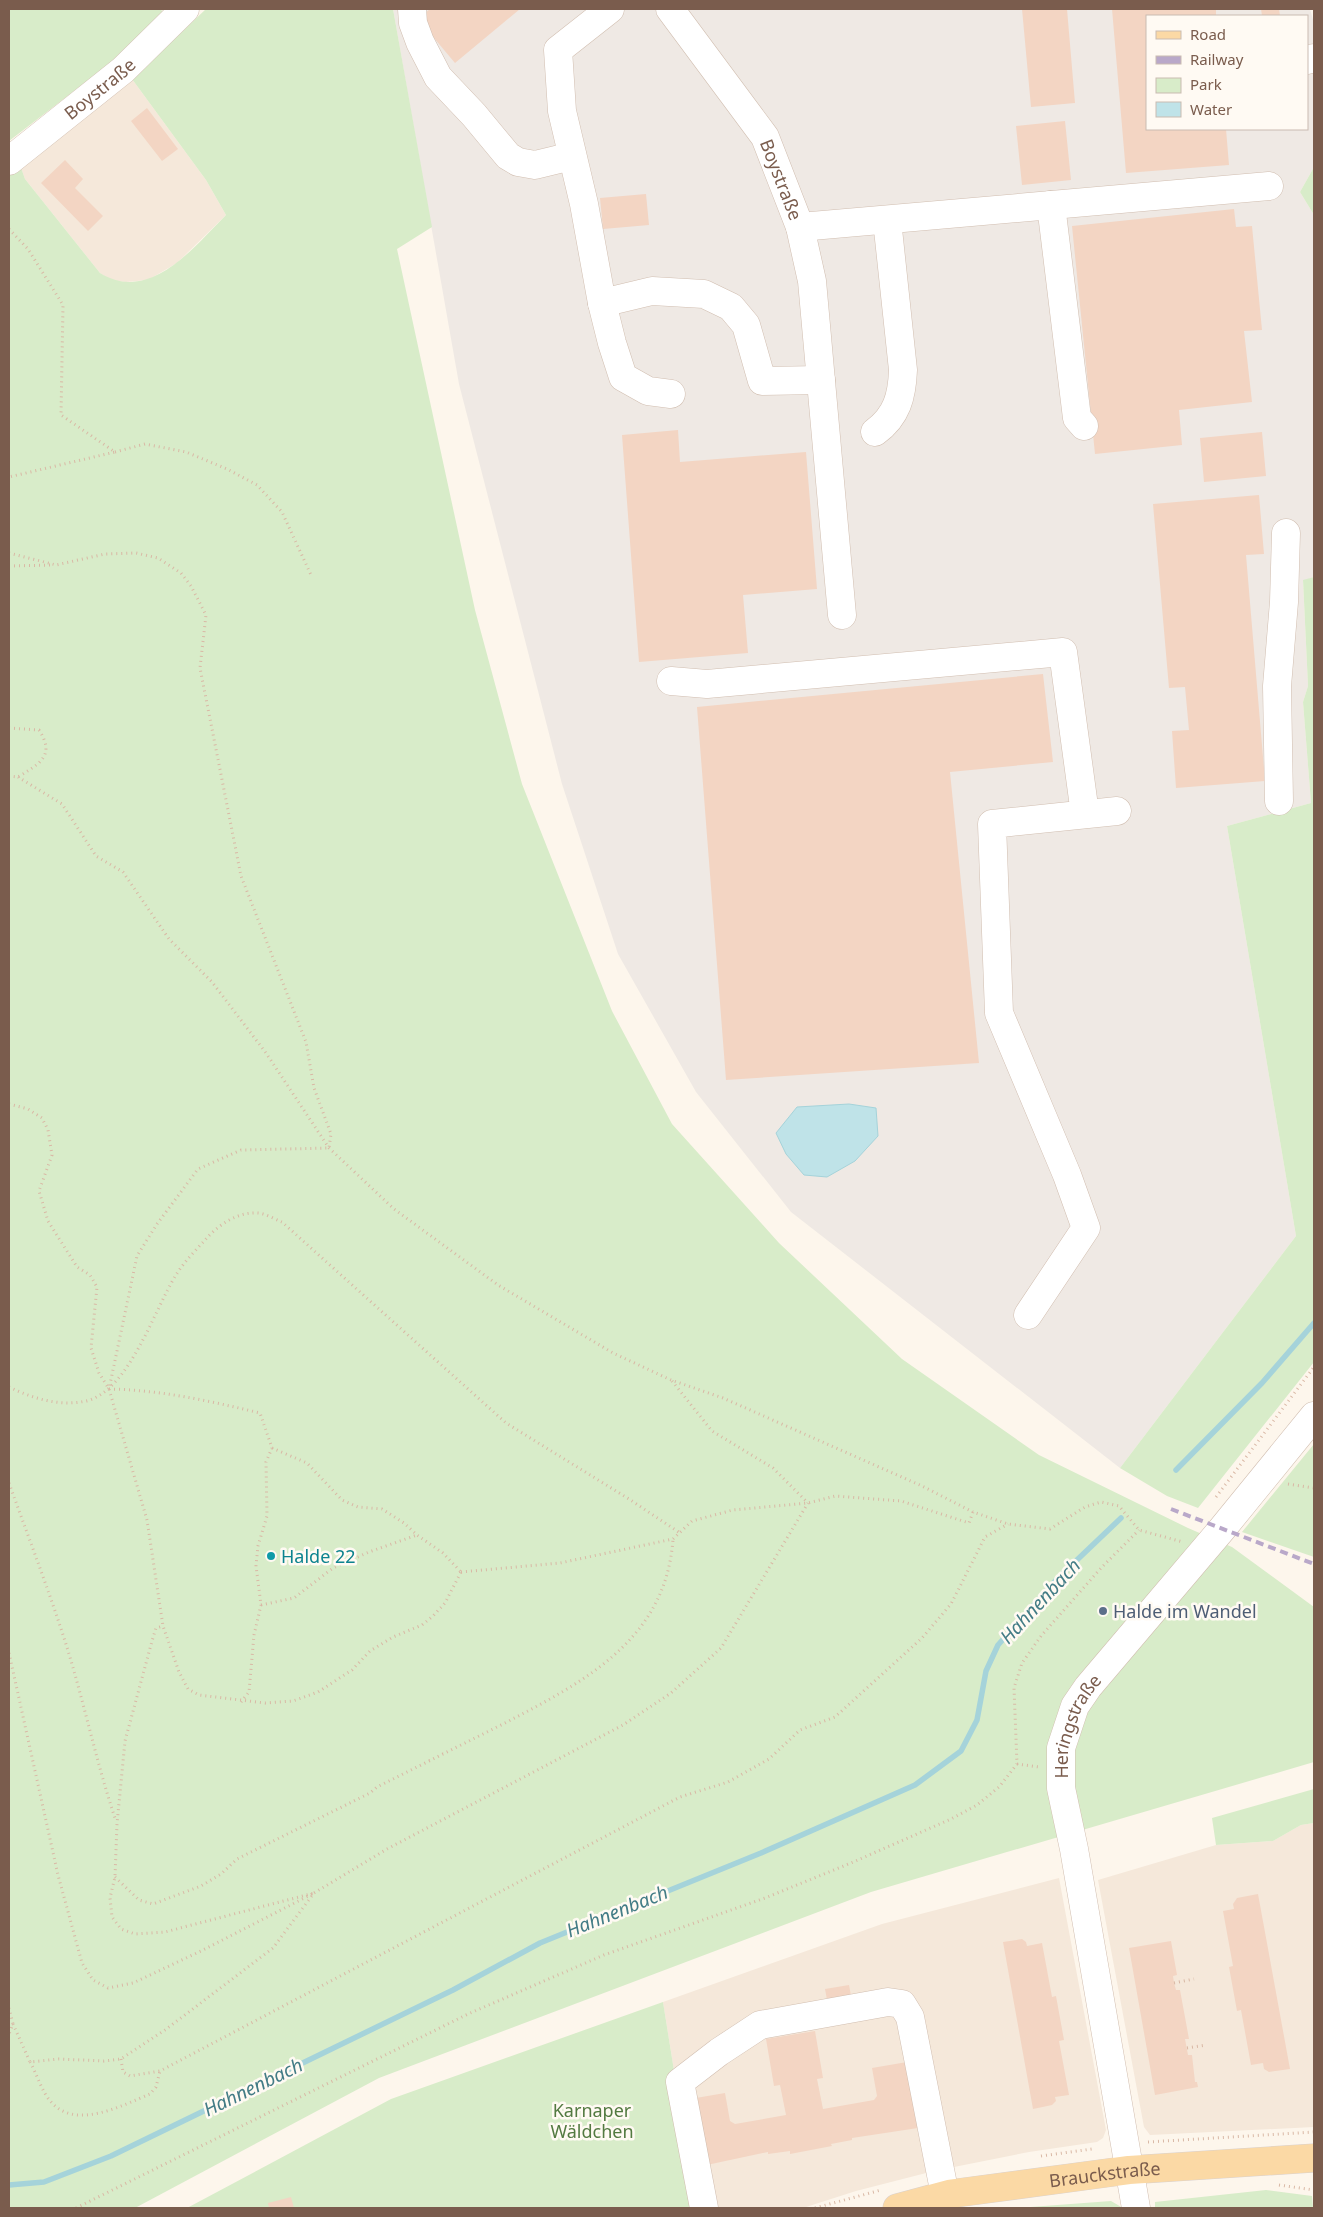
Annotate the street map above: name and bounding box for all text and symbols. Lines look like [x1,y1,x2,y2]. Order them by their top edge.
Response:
legend [1146,15,1308,130]
text: Road [1190,24,1226,44]
text: Railway [1190,49,1244,69]
street label: Boystraße [59,52,141,125]
text: Park [1190,74,1222,94]
text: Water [1190,99,1232,119]
street label: Boystraße [755,135,808,224]
place label: Halde 22 [281,1544,356,1568]
marker: Halde 22 [265,1550,277,1562]
water label: Hahnenbach [994,1553,1086,1649]
place label: Halde im Wandel [1113,1599,1257,1623]
marker: Halde im Wandel [1097,1605,1109,1617]
street label: Heringstraße [1049,1669,1106,1778]
water label: Hahnenbach [562,1879,672,1943]
water label: Hahnenbach [199,2052,307,2122]
park label: Karnaper Wäldchen [550,2098,634,2143]
street label: Brauckstraße [1048,2156,1161,2193]

